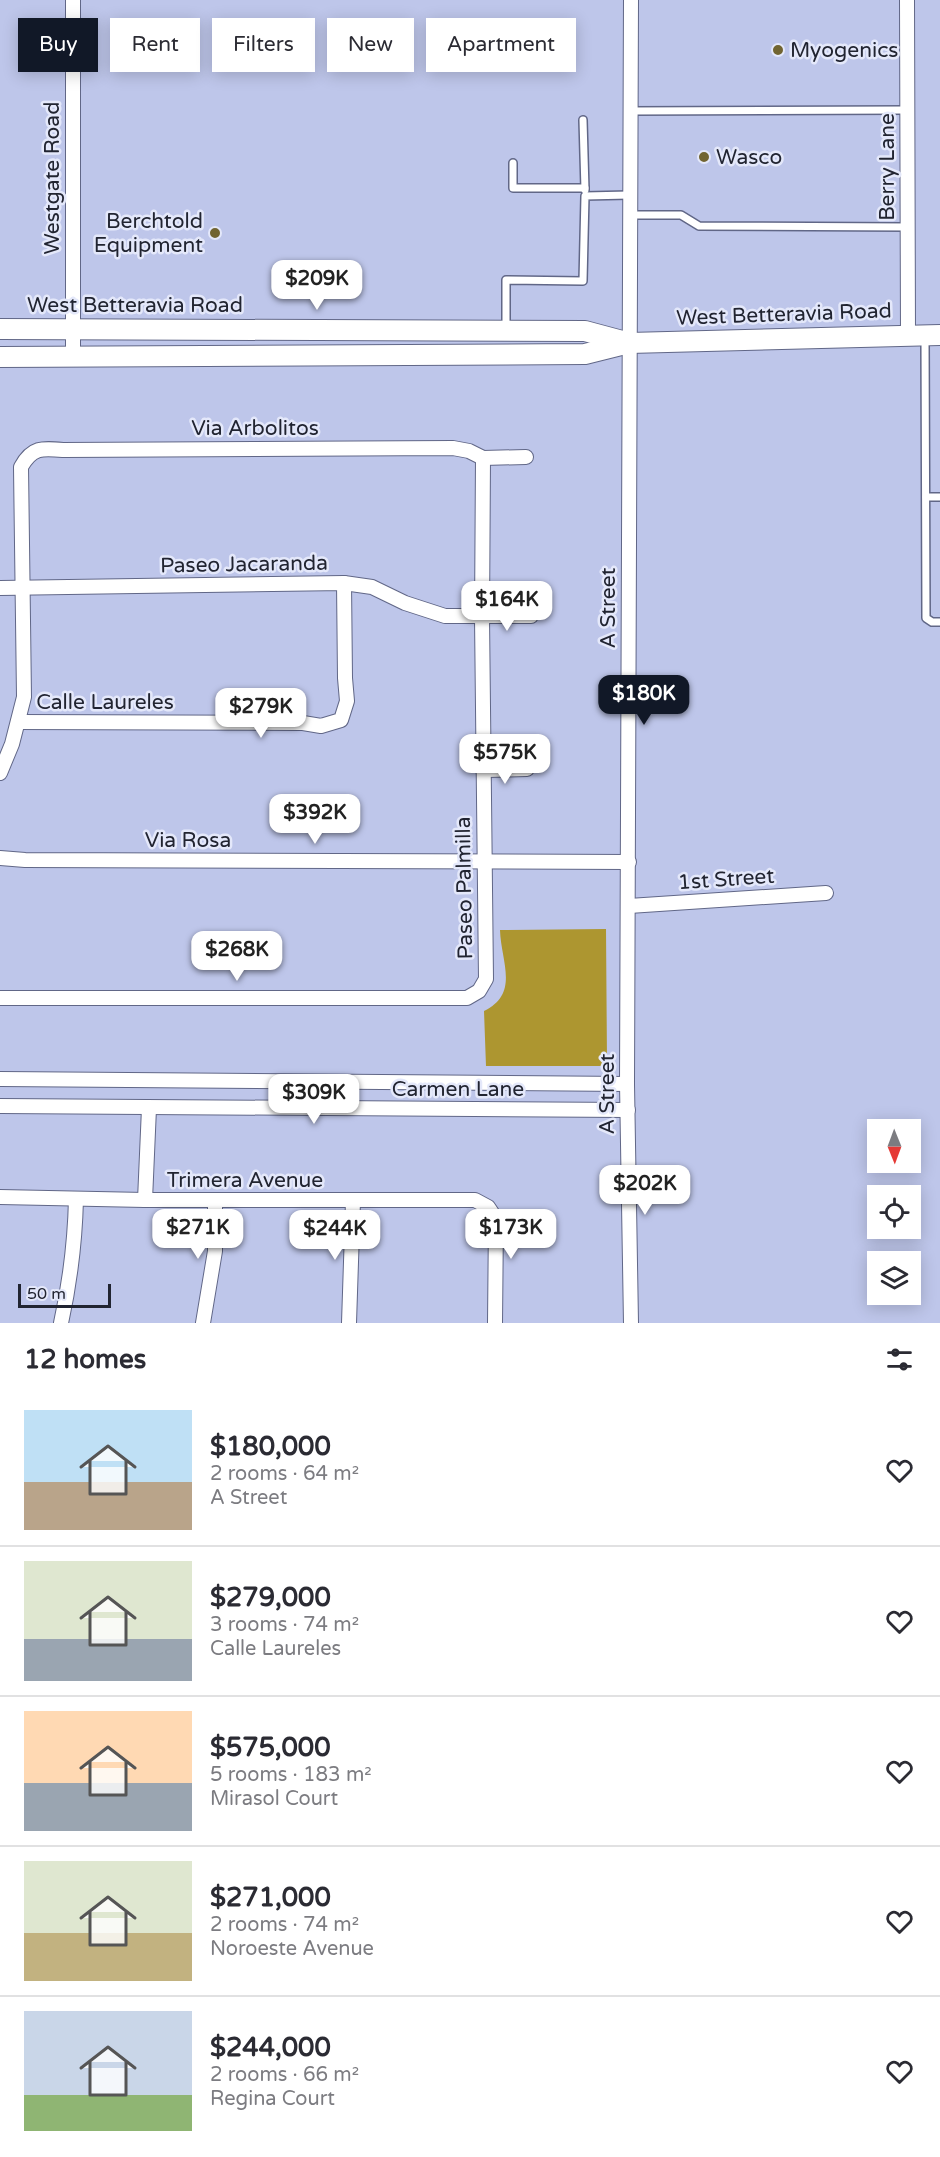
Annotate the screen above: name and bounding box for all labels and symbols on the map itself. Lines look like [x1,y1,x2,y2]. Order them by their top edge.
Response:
place label: Myogenics [790,38,898,63]
marker: Myogenics [771,43,785,57]
street label: Westgate Road [40,102,65,254]
street label: Berry Lane [875,113,900,221]
place label: Wasco [716,145,782,170]
marker: Wasco [697,150,711,164]
place label: Berchtold Equipment [94,209,203,258]
marker: Berchtold Equipment [208,226,222,240]
pin: $209K [275,260,359,311]
street label: West Betteravia Road [27,293,243,318]
street label: West Betteravia Road [676,298,892,331]
street label: Via Arbolitos [191,416,319,441]
street label: Paseo Jacaranda [160,551,328,578]
street label: A Street [596,567,621,649]
pin: $164K [465,581,549,632]
pin: $180K [602,675,686,726]
pin: $279K [219,688,303,739]
street label: Calle Laureles [36,690,174,715]
pin: $575K [463,734,547,785]
pin: $392K [273,794,357,845]
street label: Paseo Palmilla [451,816,478,960]
street label: Via Rosa [145,828,231,853]
street label: 1st Street [677,864,775,895]
pin: $268K [195,931,279,982]
street label: A Street [595,1053,620,1135]
pin: $309K [272,1074,356,1125]
street label: Carmen Lane [392,1077,524,1102]
north arrow [867,1119,921,1173]
pin: $202K [603,1165,687,1216]
street label: Trimera Avenue [167,1168,323,1193]
pin: $271K [156,1209,240,1260]
pin: $173K [469,1209,553,1260]
pin: $244K [293,1210,377,1261]
scale bar [18,1281,111,1308]

